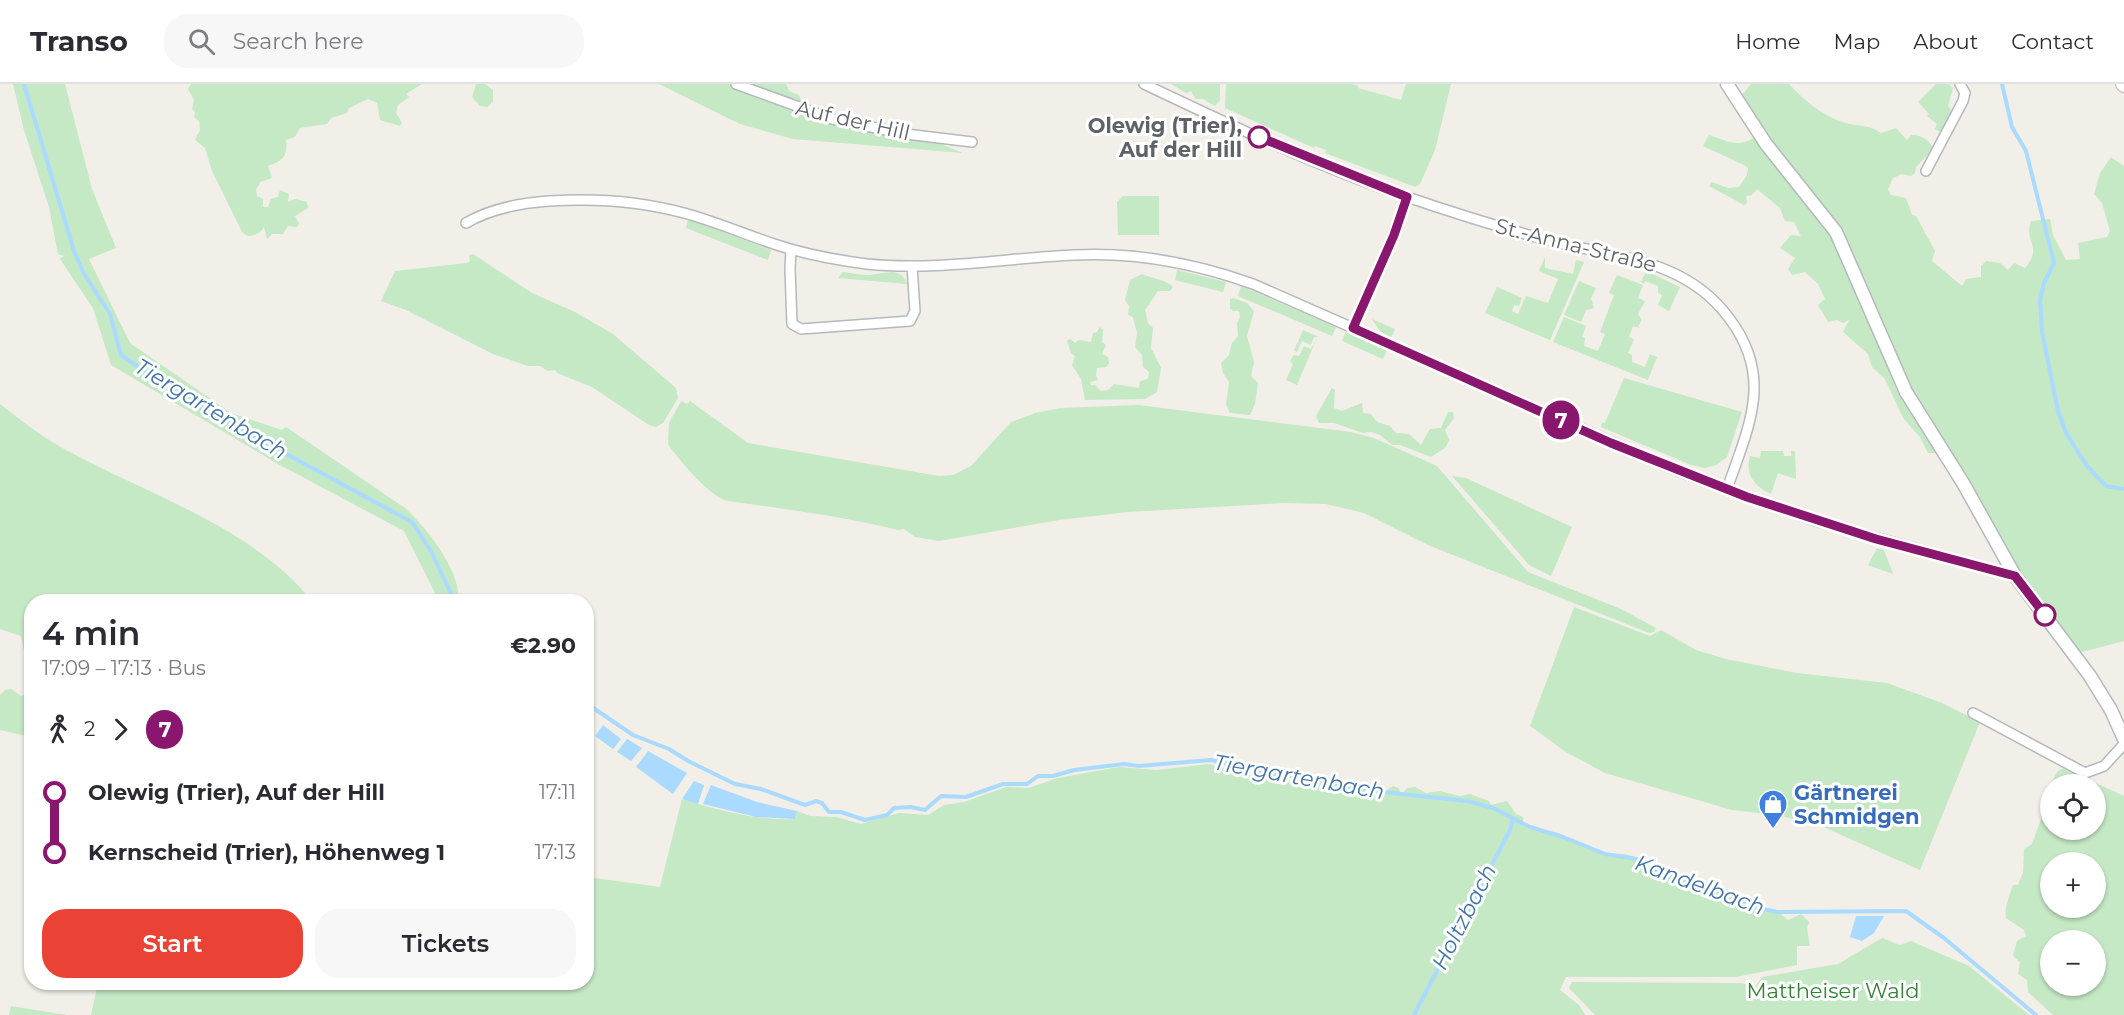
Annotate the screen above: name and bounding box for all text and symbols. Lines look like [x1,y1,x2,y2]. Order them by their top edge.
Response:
search box [164,14,584,68]
text: Transo [30,24,128,58]
icon: search [185,25,218,58]
text: Search here [233,28,364,55]
text: Home [1735,29,1800,54]
text: Map [1833,29,1880,54]
text: About [1913,29,1978,54]
text: Contact [2011,29,2094,54]
street label: Auf der Hill [793,95,913,145]
place label: Olewig (Trier), Auf der Hill [1088,113,1242,162]
marker: Olewig (Trier), Auf der Hill [1248,126,1270,148]
street label: St.-Anna-Straße [1493,213,1659,277]
water label: Tiergartenbach [130,353,292,465]
line badge: 7 [1542,400,1580,440]
text: 7 [1554,408,1568,433]
unlabelled marker [2034,604,2056,626]
text: 4 min [42,613,140,653]
text: €2.90 [510,632,576,659]
text: 17:09 – 17:13 · Bus [42,656,206,680]
icon: walk [42,713,75,746]
icon: forward [104,713,137,746]
text: 2 [84,717,95,741]
text: 7 [158,717,171,742]
water label: Tiergartenbach [1211,749,1387,805]
map controls [2040,774,2106,996]
button: locate [2040,774,2106,840]
text: Olewig (Trier), Auf der Hill [88,779,385,806]
text: 17:11 [539,780,576,804]
place label: Gärtnerei Schmidgen [1794,780,1920,829]
shop icon: Gärtnerei Schmidgen [1757,788,1789,830]
text: Kernscheid (Trier), Höhenweg 1 [88,839,445,866]
text: 17:13 [535,840,576,864]
water label: Kandelbach [1632,849,1768,921]
button: + [2040,852,2106,918]
water label: Holtzbach [1426,860,1502,974]
button: Start [42,909,303,978]
button: Tickets [315,909,576,978]
button: − [2040,930,2106,996]
park label: Mattheiser Wald [1746,978,1920,1003]

